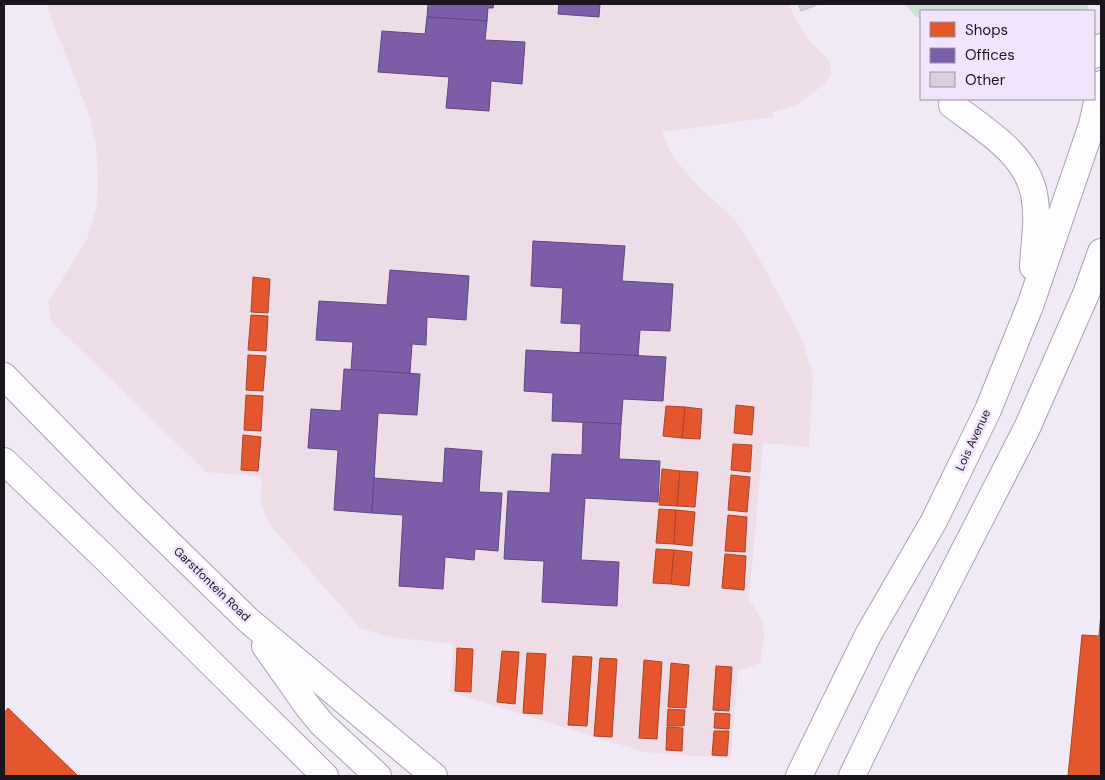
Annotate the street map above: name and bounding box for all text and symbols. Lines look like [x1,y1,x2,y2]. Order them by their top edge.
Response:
legend [920,10,1095,100]
text: Shops [965,20,1008,40]
text: Offices [965,45,1015,65]
text: Other [965,70,1006,90]
street label: Lois Avenue [952,407,994,473]
street label: Garstfontein Road [170,543,254,625]

